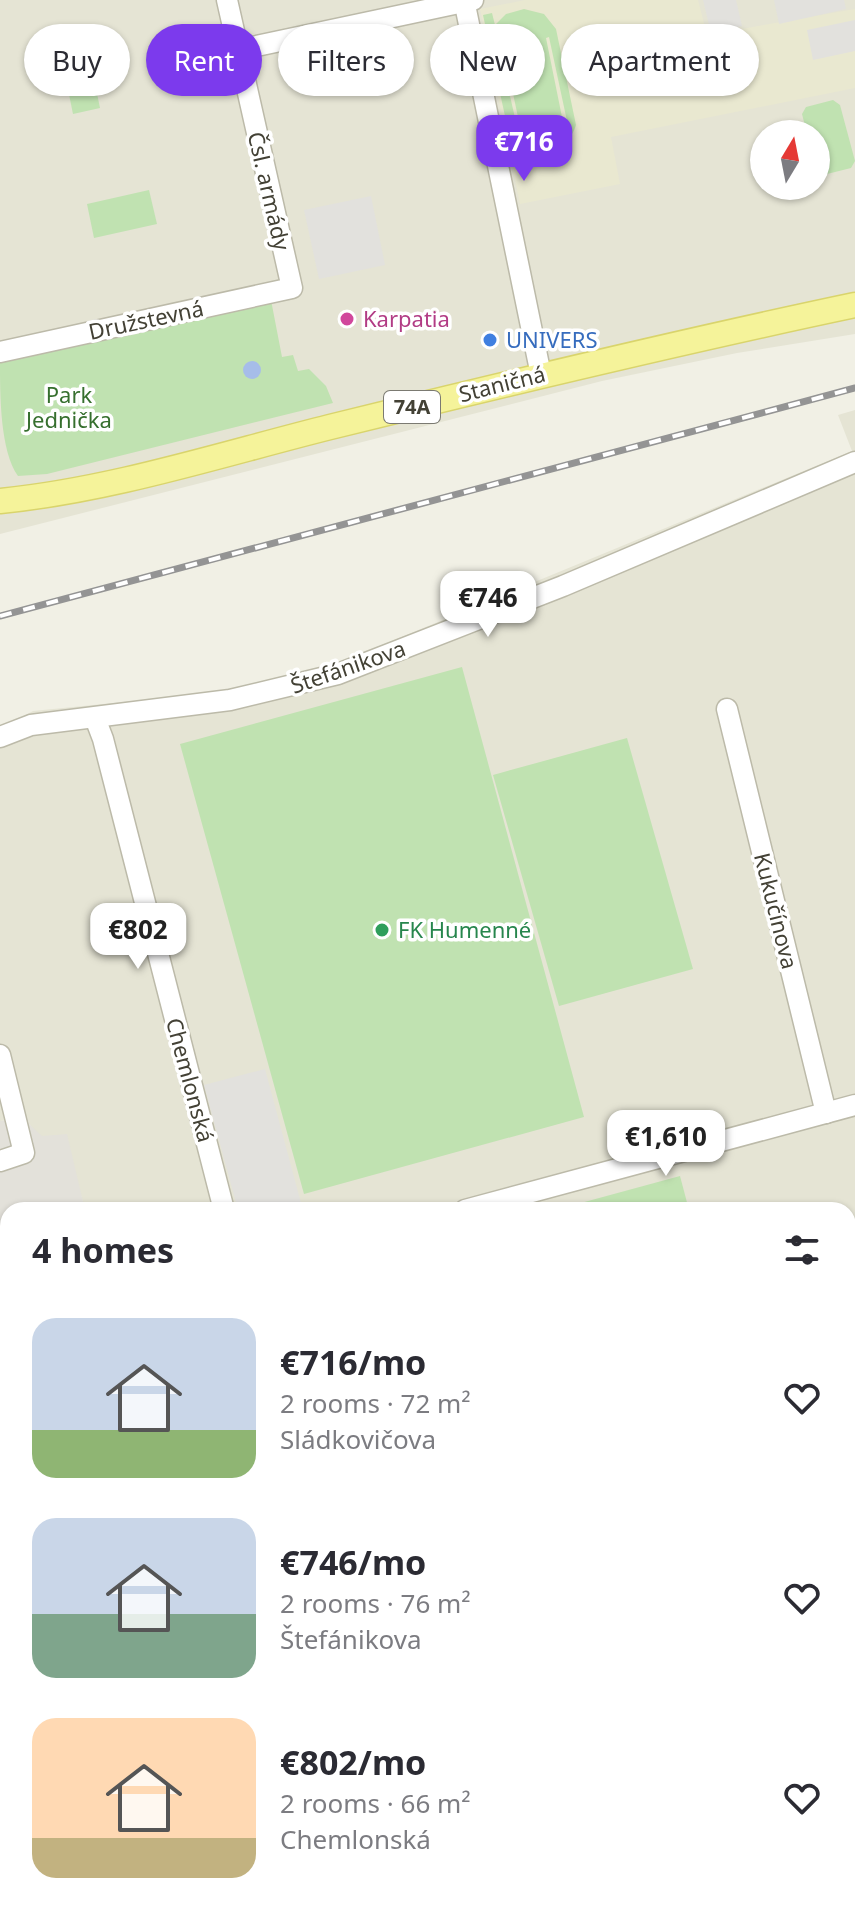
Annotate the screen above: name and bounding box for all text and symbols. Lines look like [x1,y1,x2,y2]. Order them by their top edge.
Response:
chip: Buy [24,24,130,96]
chip: Rent [146,24,262,96]
chip: Filters [278,24,414,96]
chip: New [430,24,545,96]
chip: Apartment [561,24,759,96]
pin: €716 [477,115,571,183]
north arrow [750,120,830,200]
map controls [750,120,830,200]
text: €716 [494,123,554,159]
street label: Čsl. armády [242,129,298,254]
street label: Družstevná [86,292,206,346]
place label: Karpatia [363,303,450,333]
marker: Karpatia [338,310,356,328]
place label: UNIVERS [506,324,597,354]
marker: UNIVERS [481,331,499,349]
street label: Staničná [455,358,548,408]
park label: Park Jednička [24,379,112,434]
road number: 74A [384,391,440,423]
pin: €746 [441,571,535,639]
text: €746 [458,579,518,615]
street label: Štefánikova [286,632,409,700]
street label: Kukučínova [748,850,806,972]
pin: €802 [91,903,185,971]
text: €802 [108,911,168,947]
place label: FK Humenné [398,914,531,944]
marker: FK Humenné [373,921,391,939]
street label: Chemlonská [160,1014,222,1145]
pin: €1,610 [601,1110,731,1178]
text: €1,610 [625,1118,707,1154]
text: 4 homes [32,1227,174,1273]
icon: filters [780,1228,824,1272]
text: €716/mo [280,1339,426,1385]
icon: home [96,1350,192,1446]
icon: heart [780,1376,824,1420]
text: 2 rooms · 72 m² [280,1385,470,1421]
text: Sládkovičova [280,1421,436,1457]
text: €746/mo [280,1539,426,1585]
icon: home [96,1550,192,1646]
icon: heart [780,1576,824,1620]
text: 2 rooms · 76 m² [280,1585,470,1621]
text: Štefánikova [280,1621,422,1657]
text: €802/mo [280,1739,426,1785]
icon: home [96,1750,192,1846]
icon: heart [780,1776,824,1820]
text: 2 rooms · 66 m² [280,1785,470,1821]
text: Chemlonská [280,1821,431,1857]

